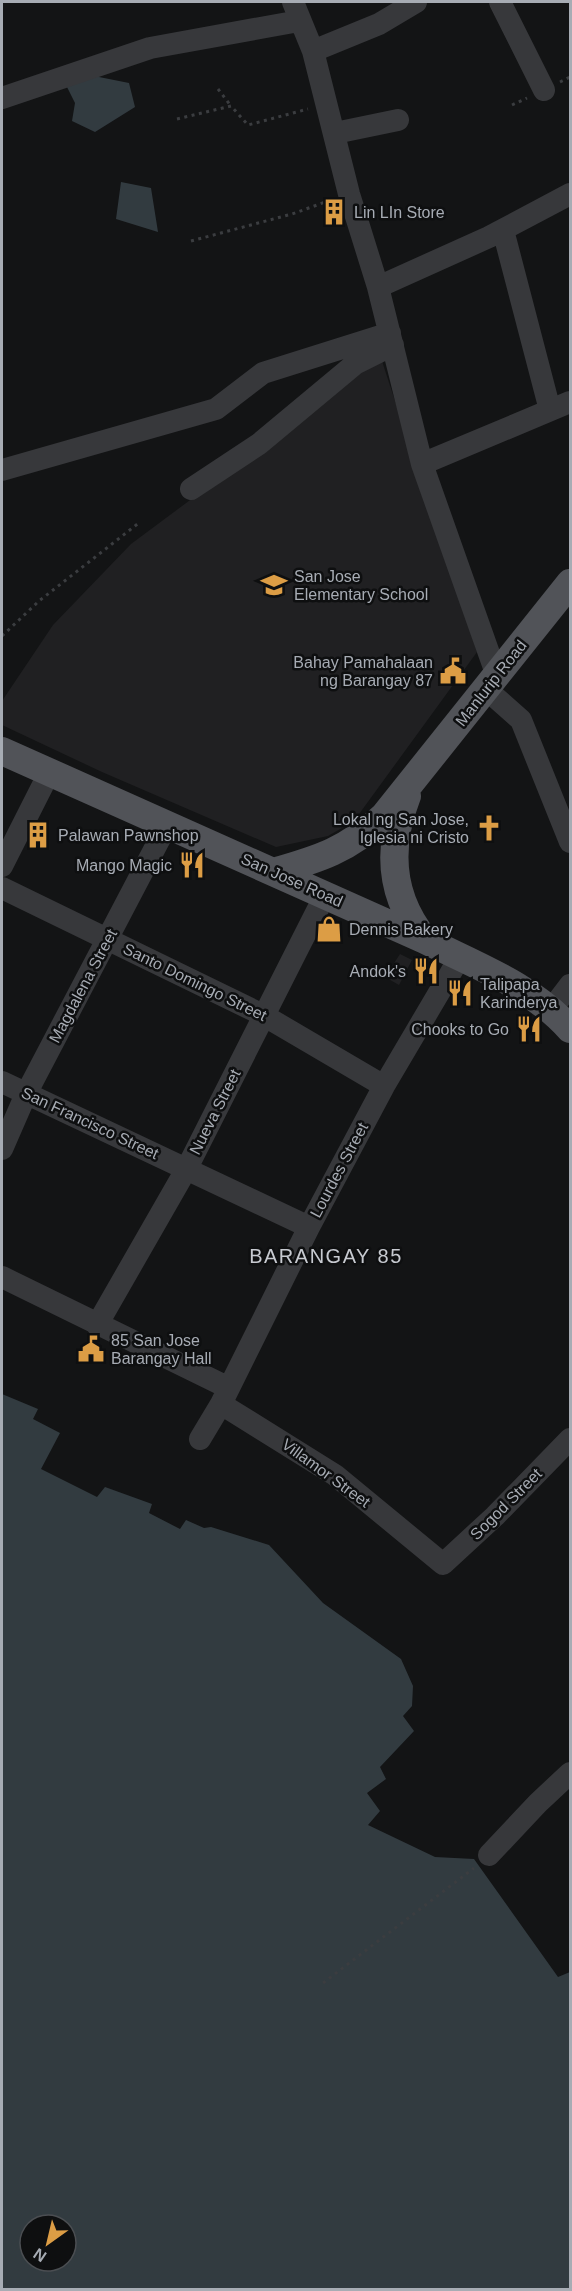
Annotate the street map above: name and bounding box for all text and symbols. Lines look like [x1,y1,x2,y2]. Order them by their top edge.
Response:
building icon: Lin LIn Store [319,197,349,227]
place label: Lin LIn Store [354,204,445,221]
place label: San Jose Elementary School [294,568,428,603]
school or university icon: San Jose Elementary School [259,570,289,600]
street label: Manlurip Road [452,637,530,729]
place label: Bahay Pamahalaan ng Barangay 87 [293,654,433,689]
public building icon: Bahay Pamahalaan ng Barangay 87 [438,656,468,686]
place label: Lokal ng San Jose, Iglesia ni Cristo [333,811,469,846]
church icon: Lokal ng San Jose, Iglesia ni Cristo [474,813,504,843]
building icon: Palawan Pawnshop [23,820,53,850]
place label: Palawan Pawnshop [58,827,199,844]
restaurant icon: Mango Magic [177,850,207,880]
street label: San Jose Road [239,850,345,910]
place label: Mango Magic [76,857,172,874]
shop icon: Dennis Bakery [314,914,344,944]
place label: Dennis Bakery [349,921,453,938]
street label: Magdalena Street [46,926,120,1046]
street label: Santo Domingo Street [121,940,270,1024]
restaurant icon: Andok's [411,956,441,986]
place label: Andok's [350,963,406,980]
place label: Talipapa Karinderya [480,976,557,1011]
restaurant icon: Talipapa Karinderya [445,978,475,1008]
restaurant icon: Chooks to Go [514,1014,544,1044]
place label: Chooks to Go [411,1021,509,1038]
street label: Nueva Street [186,1066,244,1157]
street label: San Francisco Street [19,1084,162,1163]
street label: Lourdes Street [307,1119,371,1220]
district label: BARANGAY 85 [249,1245,403,1267]
place label: 85 San Jose Barangay Hall [111,1332,212,1367]
public building icon: 85 San Jose Barangay Hall [76,1334,106,1364]
street label: Villamor Street [279,1435,374,1511]
street label: Sogod Street [467,1465,545,1543]
north arrow [18,2213,78,2273]
text: N [30,2245,49,2265]

